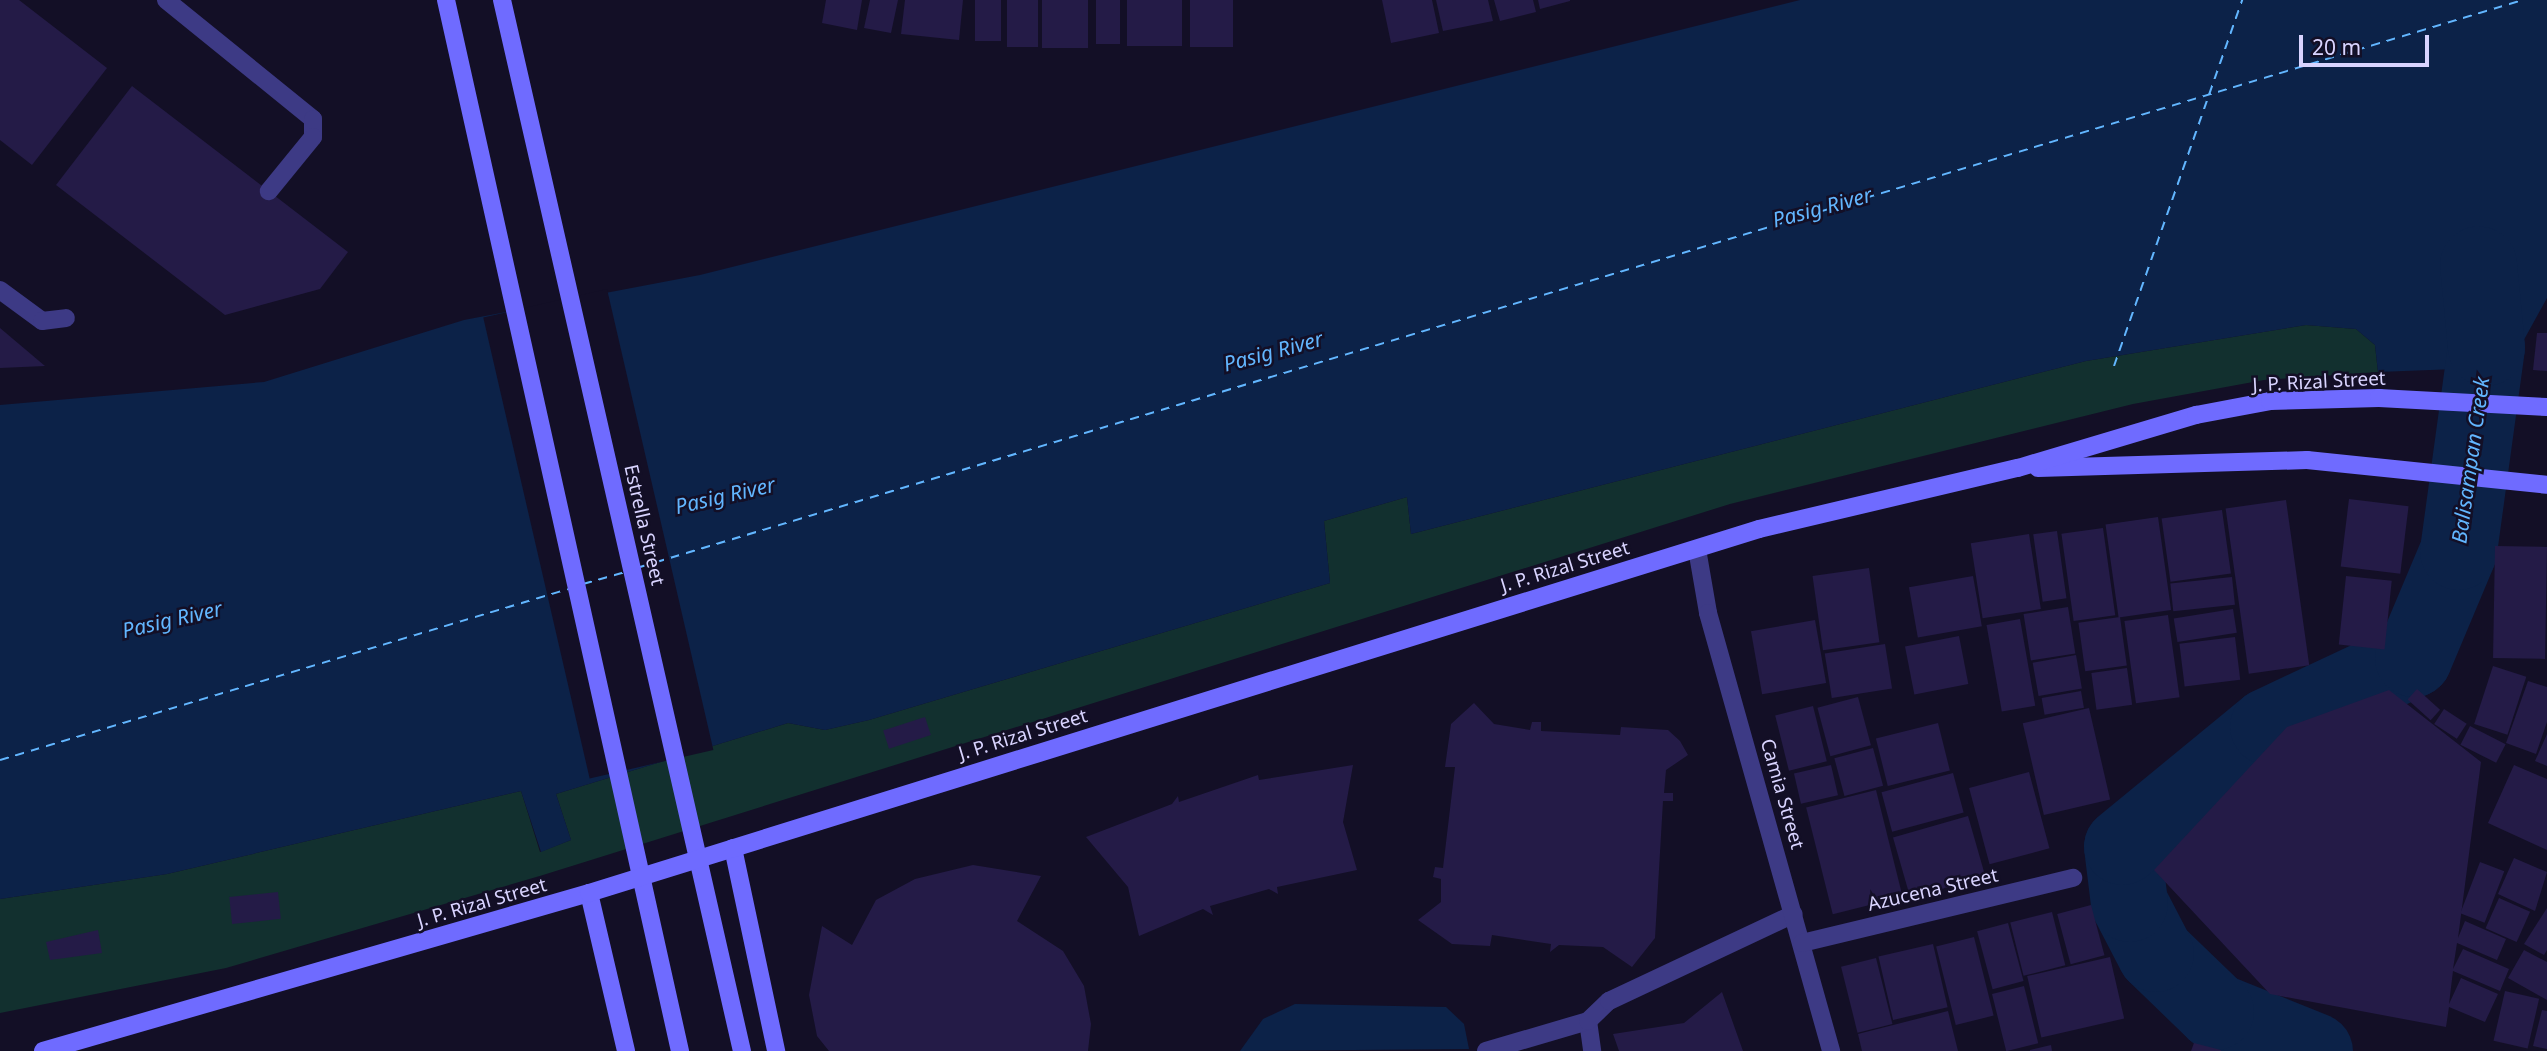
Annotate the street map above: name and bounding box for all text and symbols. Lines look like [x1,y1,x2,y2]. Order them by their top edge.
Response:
scale bar [2302,21,2432,65]
text: 20 m [2312,33,2361,61]
water label: Pasig River [1769,182,1875,232]
water label: Pasig River [1220,326,1326,376]
street label: J. P. Rizal Street [2252,367,2386,397]
water label: Balisampan Creek [2446,375,2494,545]
street label: Estrella Street [619,462,669,588]
water label: Pasig River [672,471,778,519]
street label: J. P. Rizal Street [1498,537,1632,597]
water label: Pasig River [119,595,225,643]
street label: J. P. Rizal Street [956,705,1090,765]
street label: Camia Street [1755,736,1809,852]
street label: Azucena Street [1866,864,2000,916]
street label: J. P. Rizal Street [415,874,549,932]

